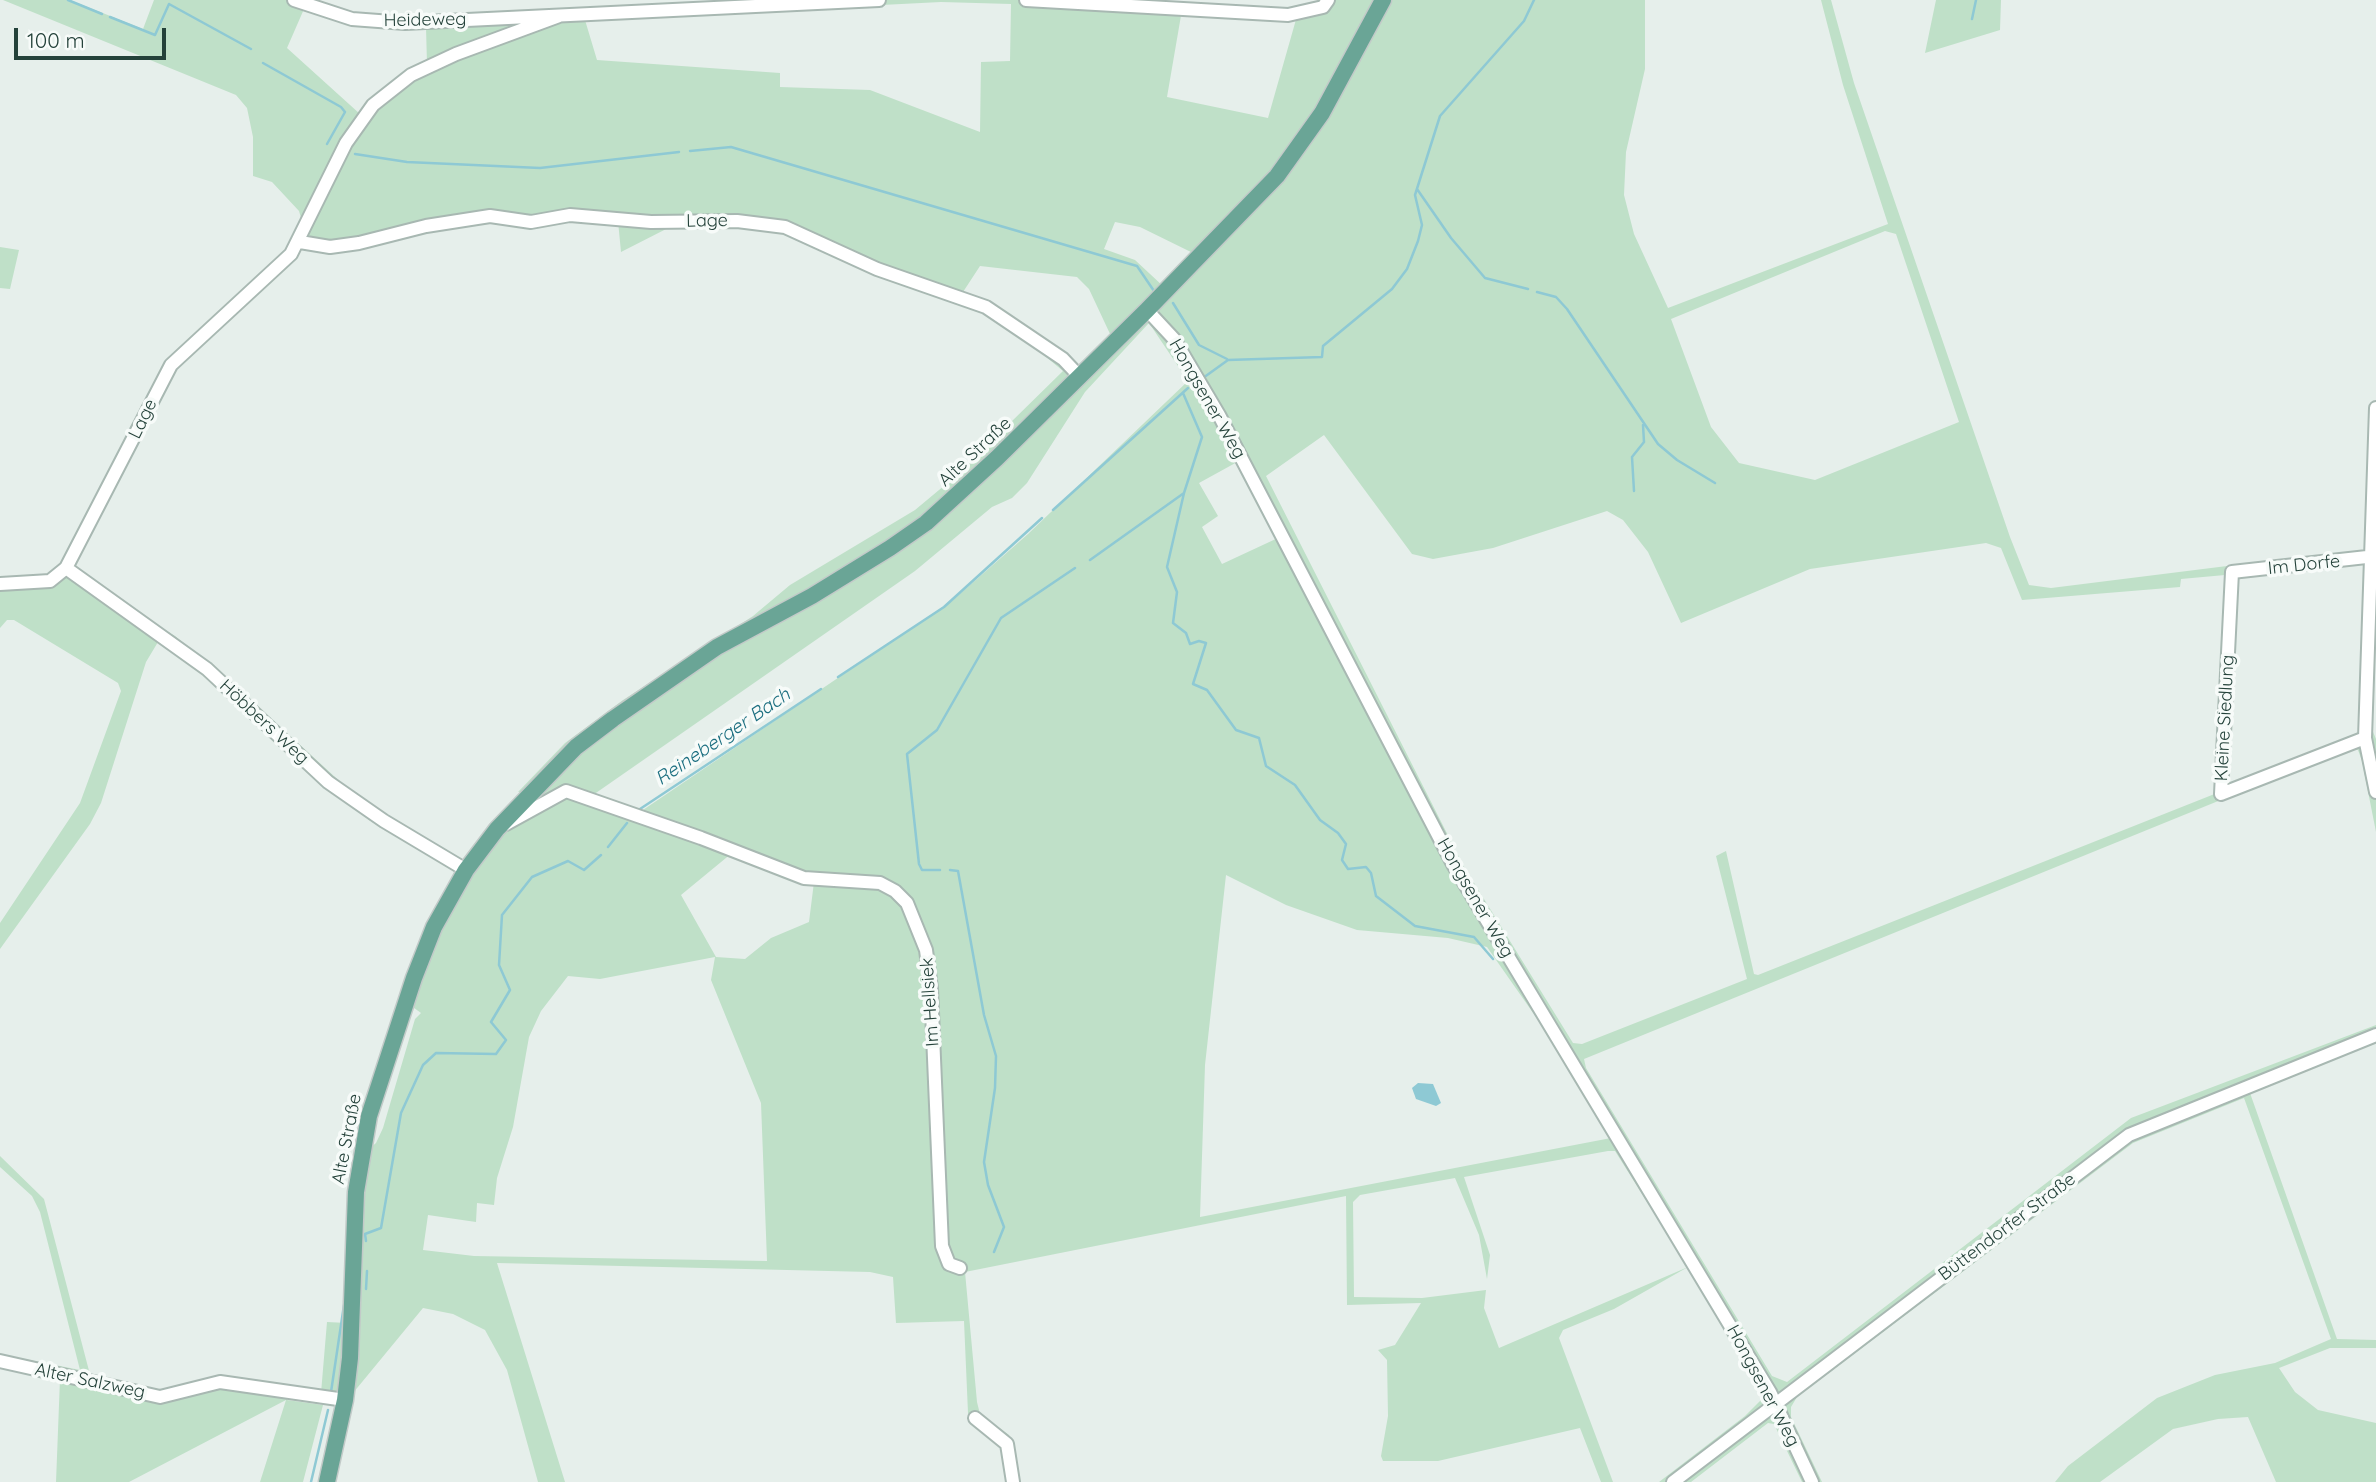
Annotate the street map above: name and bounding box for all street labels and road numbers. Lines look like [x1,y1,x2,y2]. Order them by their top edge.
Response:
street label: Heideweg [383,8,467,32]
street label: Lage [686,210,728,232]
street label: Hongsener Weg [1164,335,1250,463]
street label: Lage [124,396,162,442]
street label: Alte Straße [934,413,1016,491]
street label: Im Dorfe [2267,550,2341,580]
street label: Kleine Siedlung [2211,654,2239,782]
street label: Höbbers Weg [215,675,313,769]
street label: Hongsener Weg [1432,834,1518,962]
street label: Im Hellsiek [916,957,944,1047]
street label: Alte Straße [328,1092,366,1186]
street label: Büttendorfer Straße [1934,1168,2080,1286]
street label: Hongsener Weg [1722,1321,1804,1451]
street label: Alter Salzweg [33,1359,147,1403]

